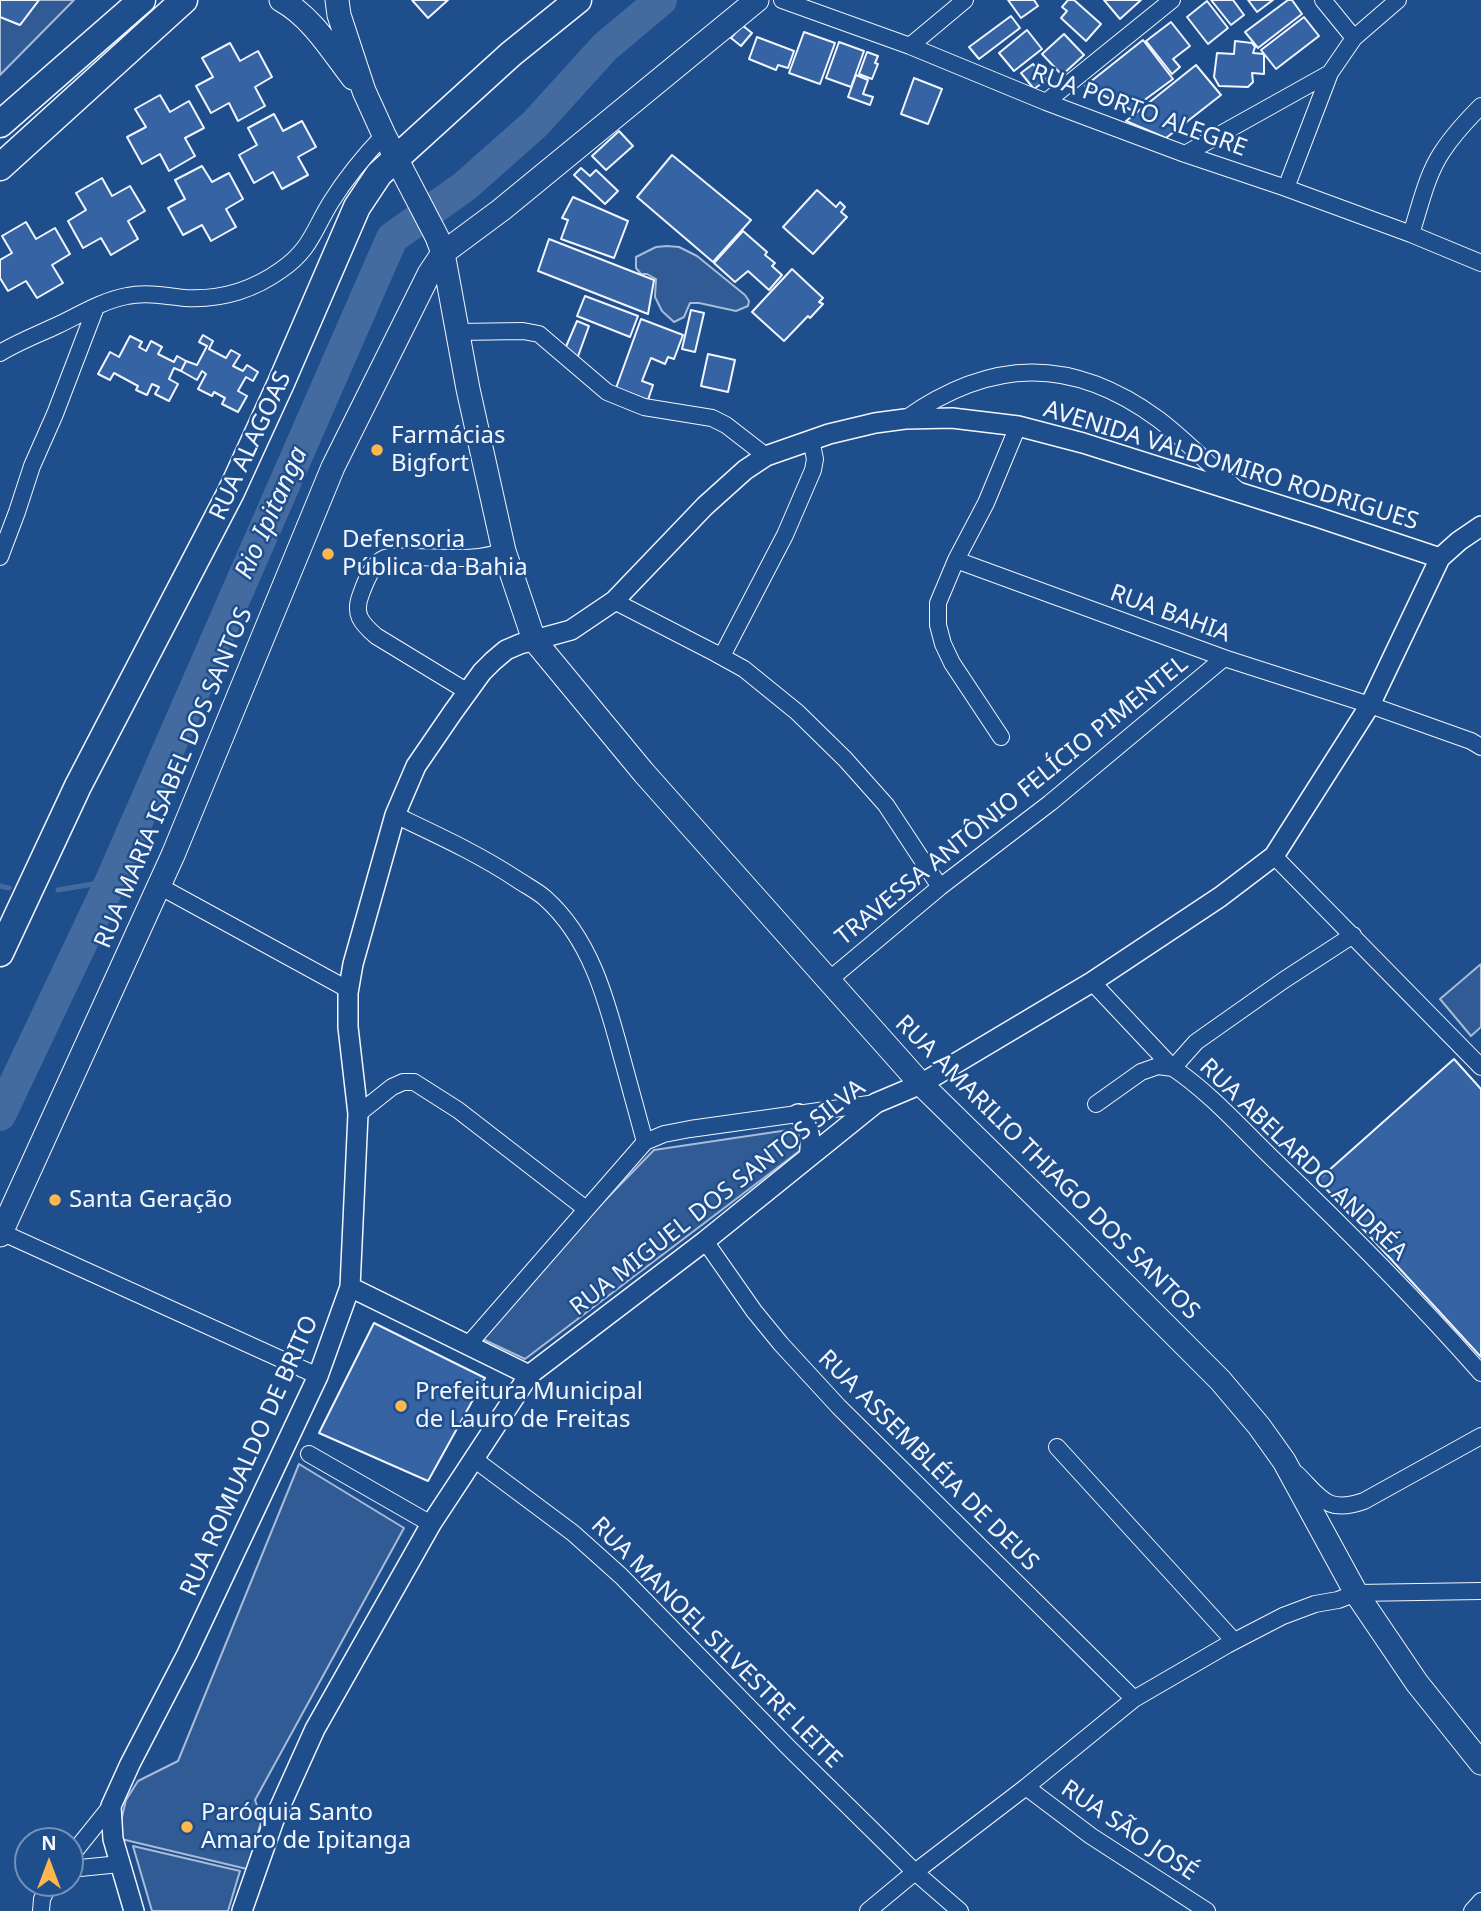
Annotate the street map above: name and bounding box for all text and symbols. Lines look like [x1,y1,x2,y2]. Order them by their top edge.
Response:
street label: RUA PORTO ALEGRE [1027,59,1251,163]
street label: RUA ALAGOAS [204,367,298,525]
street label: AVENIDA VALDOMIRO RODRIGUES [1040,395,1422,537]
place label: Farmácias Bigfort [391,422,505,478]
water label: Rio Ipitanga [229,442,315,584]
marker: Farmácias Bigfort [369,442,385,458]
place label: Defensoria Pública da Bahia [342,526,528,582]
marker: Defensoria Pública da Bahia [320,546,336,562]
street label: RUA BAHIA [1106,579,1234,649]
street label: RUA MARIA ISABEL DOS SANTOS [89,603,259,953]
street label: TRAVESSA ANTÔNIO FELÍCIO PIMENTEL [830,650,1194,952]
street label: RUA AMARILIO THIAGO DOS SANTOS [889,1010,1205,1326]
street label: RUA ABELARDO ANDRÉA [1193,1053,1413,1267]
street label: RUA MIGUEL DOS SANTOS SILVA [565,1074,871,1322]
place label: Santa Geração [69,1186,232,1214]
marker: Santa Geração [47,1192,63,1208]
street label: RUA ROMUALDO DE BRITO [175,1311,325,1601]
street label: RUA ASSEMBLÉIA DE DEUS [812,1345,1044,1577]
place label: Prefeitura Municipal de Lauro de Freitas [415,1378,643,1434]
marker: Prefeitura Municipal de Lauro de Freitas [393,1398,409,1414]
street label: RUA MANOEL SILVESTRE LEITE [585,1512,847,1774]
street label: RUA SÃO JOSÉ [1055,1775,1203,1887]
place label: Paróquia Santo Amaro de Ipitanga [201,1799,411,1855]
marker: Paróquia Santo Amaro de Ipitanga [179,1819,195,1835]
north arrow [14,1827,84,1897]
text: N [41,1830,57,1856]

